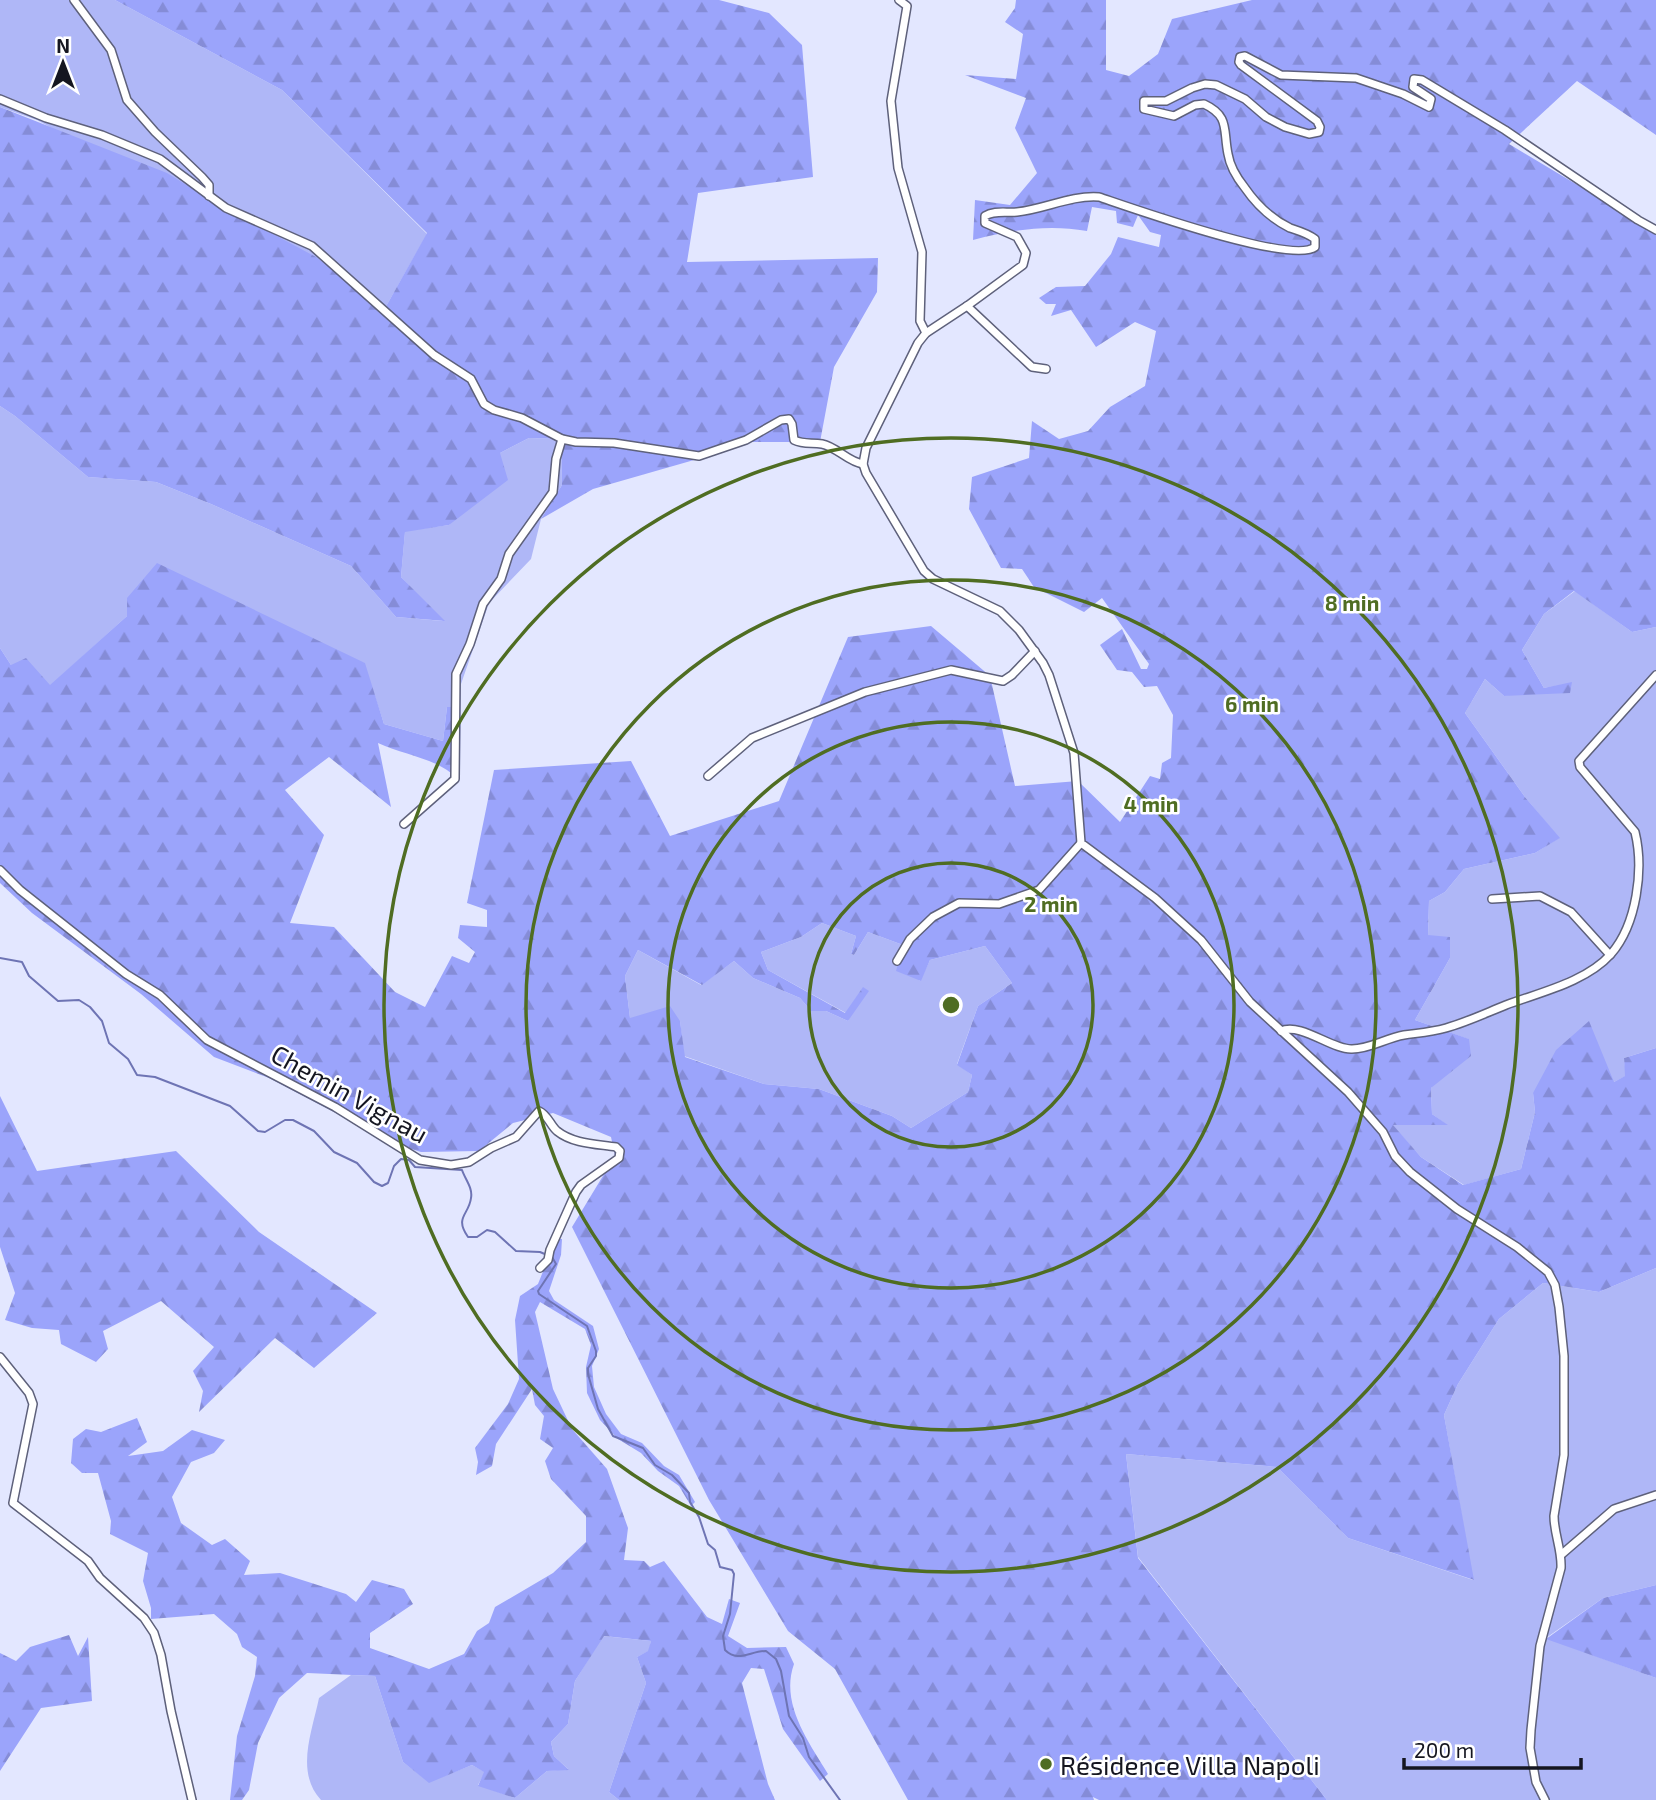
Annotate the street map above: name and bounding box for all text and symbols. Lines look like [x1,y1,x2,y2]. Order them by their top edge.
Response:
north arrow [28,28,98,98]
text: N [56,34,70,57]
text: 8 min [1325,590,1379,615]
text: 6 min [1225,691,1279,716]
text: 4 min [1124,791,1178,816]
text: 2 min [1024,891,1078,916]
centre of rings [939,993,963,1017]
street label: Chemin Vignau [266,1037,434,1149]
scale bar [1404,1727,1581,1771]
text: 200 m [1414,1737,1474,1762]
place label: Résidence Villa Napoli [1060,1749,1320,1780]
marker: Résidence Villa Napoli [1038,1756,1054,1772]

